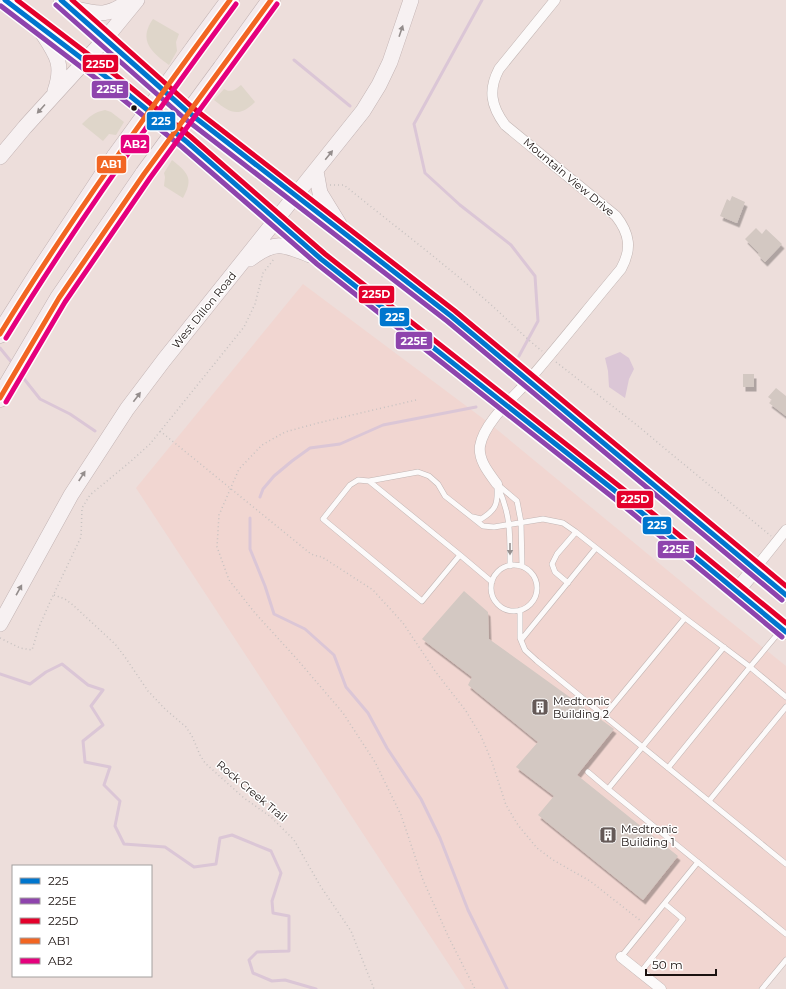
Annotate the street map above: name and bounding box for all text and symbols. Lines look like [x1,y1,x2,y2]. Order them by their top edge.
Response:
one-way arrow [398,25,404,37]
line badge: 225D [82,54,119,73]
text: 225D [86,57,114,71]
line badge: 225E [91,80,129,99]
text: 225E [97,82,123,96]
unlabelled marker [129,103,139,113]
one-way arrow [36,104,46,114]
line badge: 225 [146,111,176,131]
text: 225 [151,114,171,128]
line badge: AB2 [120,134,150,154]
street label: Mountain View Drive [521,135,618,219]
text: AB2 [122,137,147,151]
one-way arrow [324,149,333,160]
line badge: AB1 [96,155,127,174]
text: AB1 [99,157,122,171]
street label: West Dillon Road [169,269,239,351]
line badge: 225D [358,285,395,304]
text: 225D [362,287,390,301]
line badge: 225 [379,307,410,327]
text: 225 [385,310,405,324]
line badge: 225E [395,331,433,350]
text: 225E [401,334,427,348]
one-way arrow [132,391,141,402]
one-way arrow [79,471,86,482]
line badge: 225D [616,490,654,509]
text: 225D [621,492,649,506]
line badge: 225 [642,516,672,535]
text: 225 [647,518,667,532]
line badge: 225E [657,540,695,559]
text: 225E [663,542,689,556]
one-way arrow [507,543,513,556]
one-way arrow [15,584,22,596]
place label: Medtronic Building 2 [553,694,610,721]
building icon: Medtronic Building 2 [530,697,550,717]
street label: Rock Creek Trail [214,757,290,825]
place label: Medtronic Building 1 [621,822,678,849]
building icon: Medtronic Building 1 [598,825,618,845]
legend [12,865,152,977]
text: 225 [48,873,69,888]
text: 225E [48,893,76,908]
text: 225D [48,913,78,928]
text: AB1 [48,933,70,948]
scale bar [646,951,716,977]
text: AB2 [48,953,73,968]
text: 50 m [652,957,683,972]

